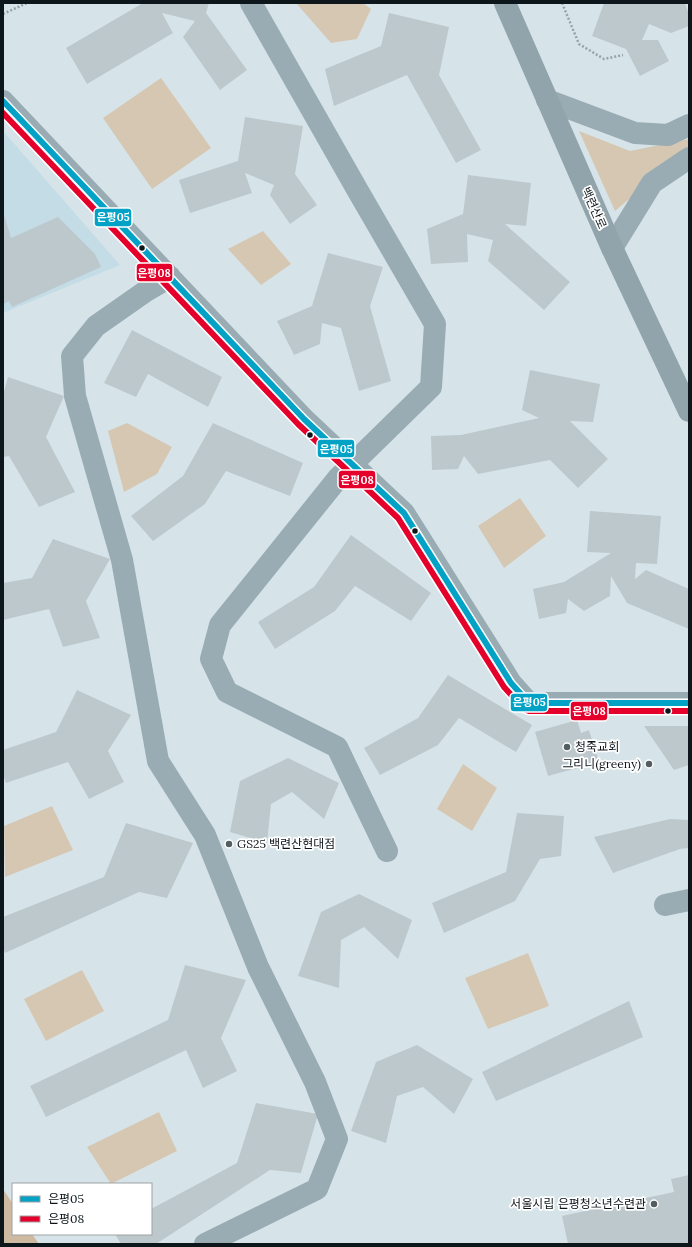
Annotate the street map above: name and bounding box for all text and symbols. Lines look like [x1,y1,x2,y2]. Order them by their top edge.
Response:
street label: 백련산로 [579,185,610,231]
line badge: 은평05 [94,208,132,227]
text: 은평05 [96,210,130,224]
unlabelled marker [137,243,147,253]
line badge: 은평08 [136,263,173,282]
text: 은평08 [137,266,171,280]
unlabelled marker [305,430,315,440]
line badge: 은평05 [317,439,355,458]
text: 은평05 [319,442,353,456]
line badge: 은평08 [338,470,376,489]
text: 은평08 [340,473,374,487]
unlabelled marker [410,526,420,536]
line badge: 은평05 [510,693,548,712]
text: 은평05 [512,695,546,709]
line badge: 은평08 [570,701,608,721]
text: 은평08 [572,704,606,718]
unlabelled marker [663,706,673,716]
place label: 청죽교회 [575,739,619,754]
marker: 청죽교회 [562,742,572,752]
place label: 그리니(greeny) [562,756,641,772]
marker: 그리니(greeny) [644,759,654,769]
place label: GS25 백련산현대점 [237,836,335,851]
marker: GS25 백련산현대점 [224,839,234,849]
legend [12,1183,152,1235]
text: 은평05 [48,1191,84,1206]
place label: 서울시립 은평청소년수련관 [510,1196,646,1211]
marker: 서울시립 은평청소년수련관 [649,1199,659,1209]
text: 은평08 [48,1211,85,1226]

